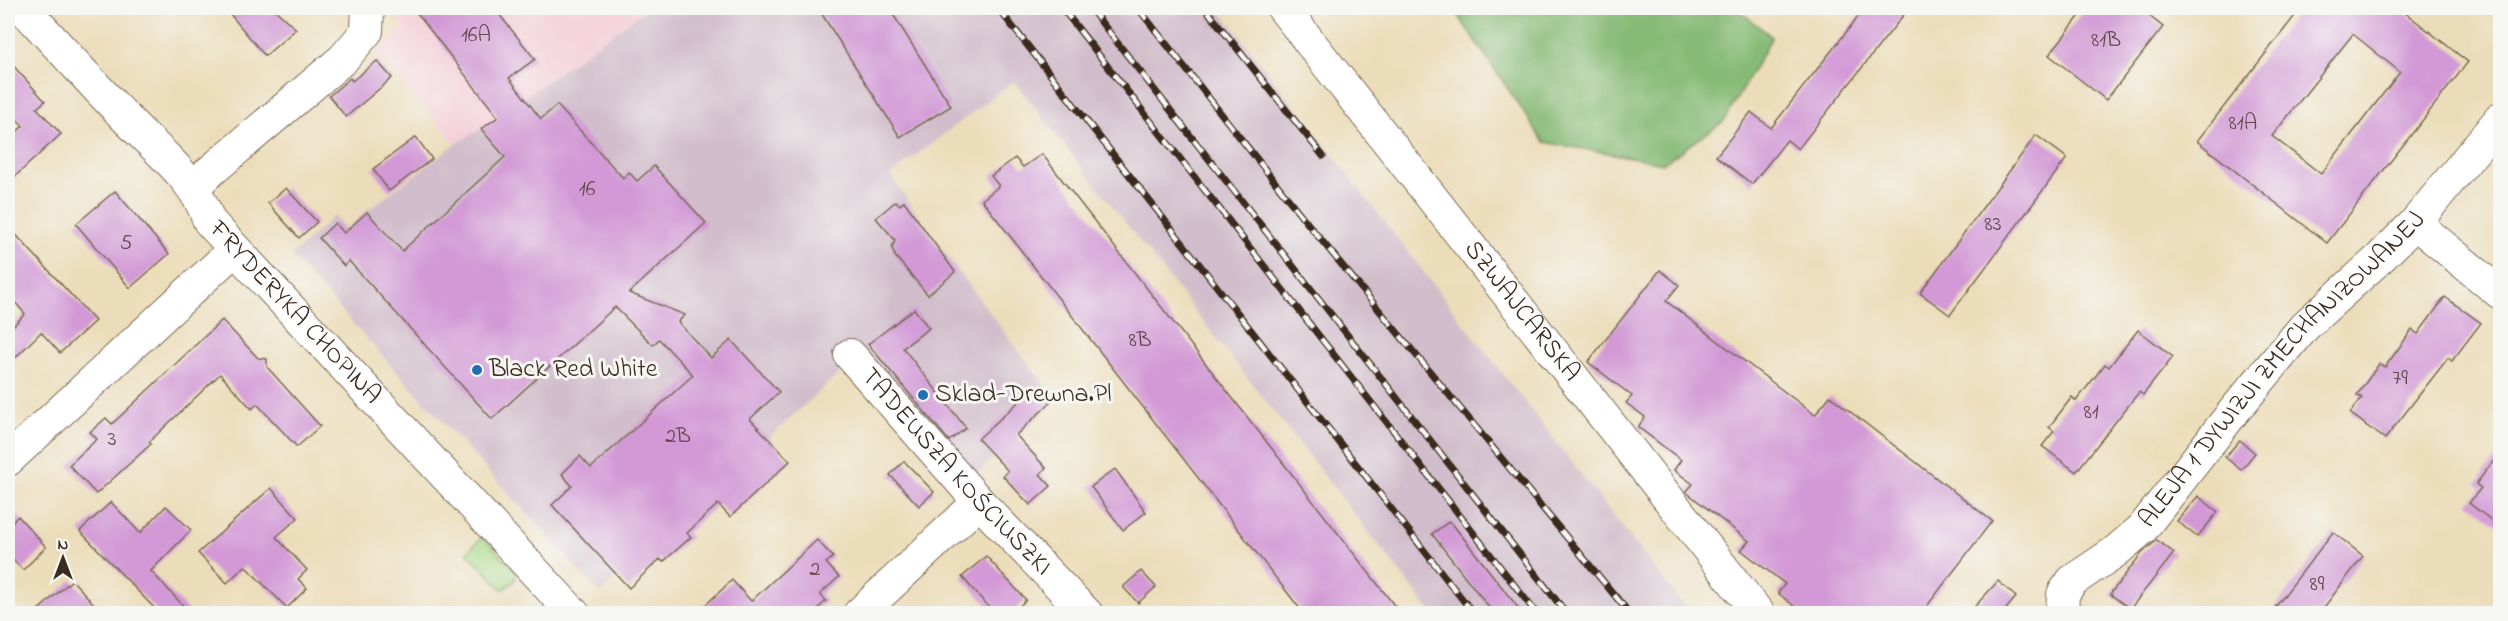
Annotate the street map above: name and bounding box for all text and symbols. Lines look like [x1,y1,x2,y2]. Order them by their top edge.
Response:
house number: 16A [461,20,491,52]
house number: 81B [2091,25,2121,57]
house number: 81A [2229,108,2257,140]
house number: 16 [579,174,596,206]
street label: ALEJA 1 DYWIZJI ZMECHANIZOWANEJ [2130,204,2436,537]
house number: 83 [1984,209,2002,241]
street label: FRYDERYKA CHOPINA [199,212,390,414]
house number: 5 [120,228,132,260]
street label: SZWAJCARSKA [1454,233,1589,390]
house number: 8B [1128,325,1152,357]
place label: Black Red White [488,351,658,389]
street label: TADEUSZA KOŚCIUSZKI [851,360,1060,585]
marker: Black Red White [470,363,484,377]
house number: 79 [2392,363,2408,395]
place label: Sklad-Drewna.Pl [935,376,1112,414]
marker: Sklad-Drewna.Pl [916,388,930,402]
house number: 81 [2083,397,2099,429]
house number: 2B [665,421,691,453]
house number: 3 [107,424,117,456]
north arrow [33,528,93,588]
text: N [58,533,69,557]
house number: 2 [810,554,821,586]
house number: 89 [2310,569,2325,601]

